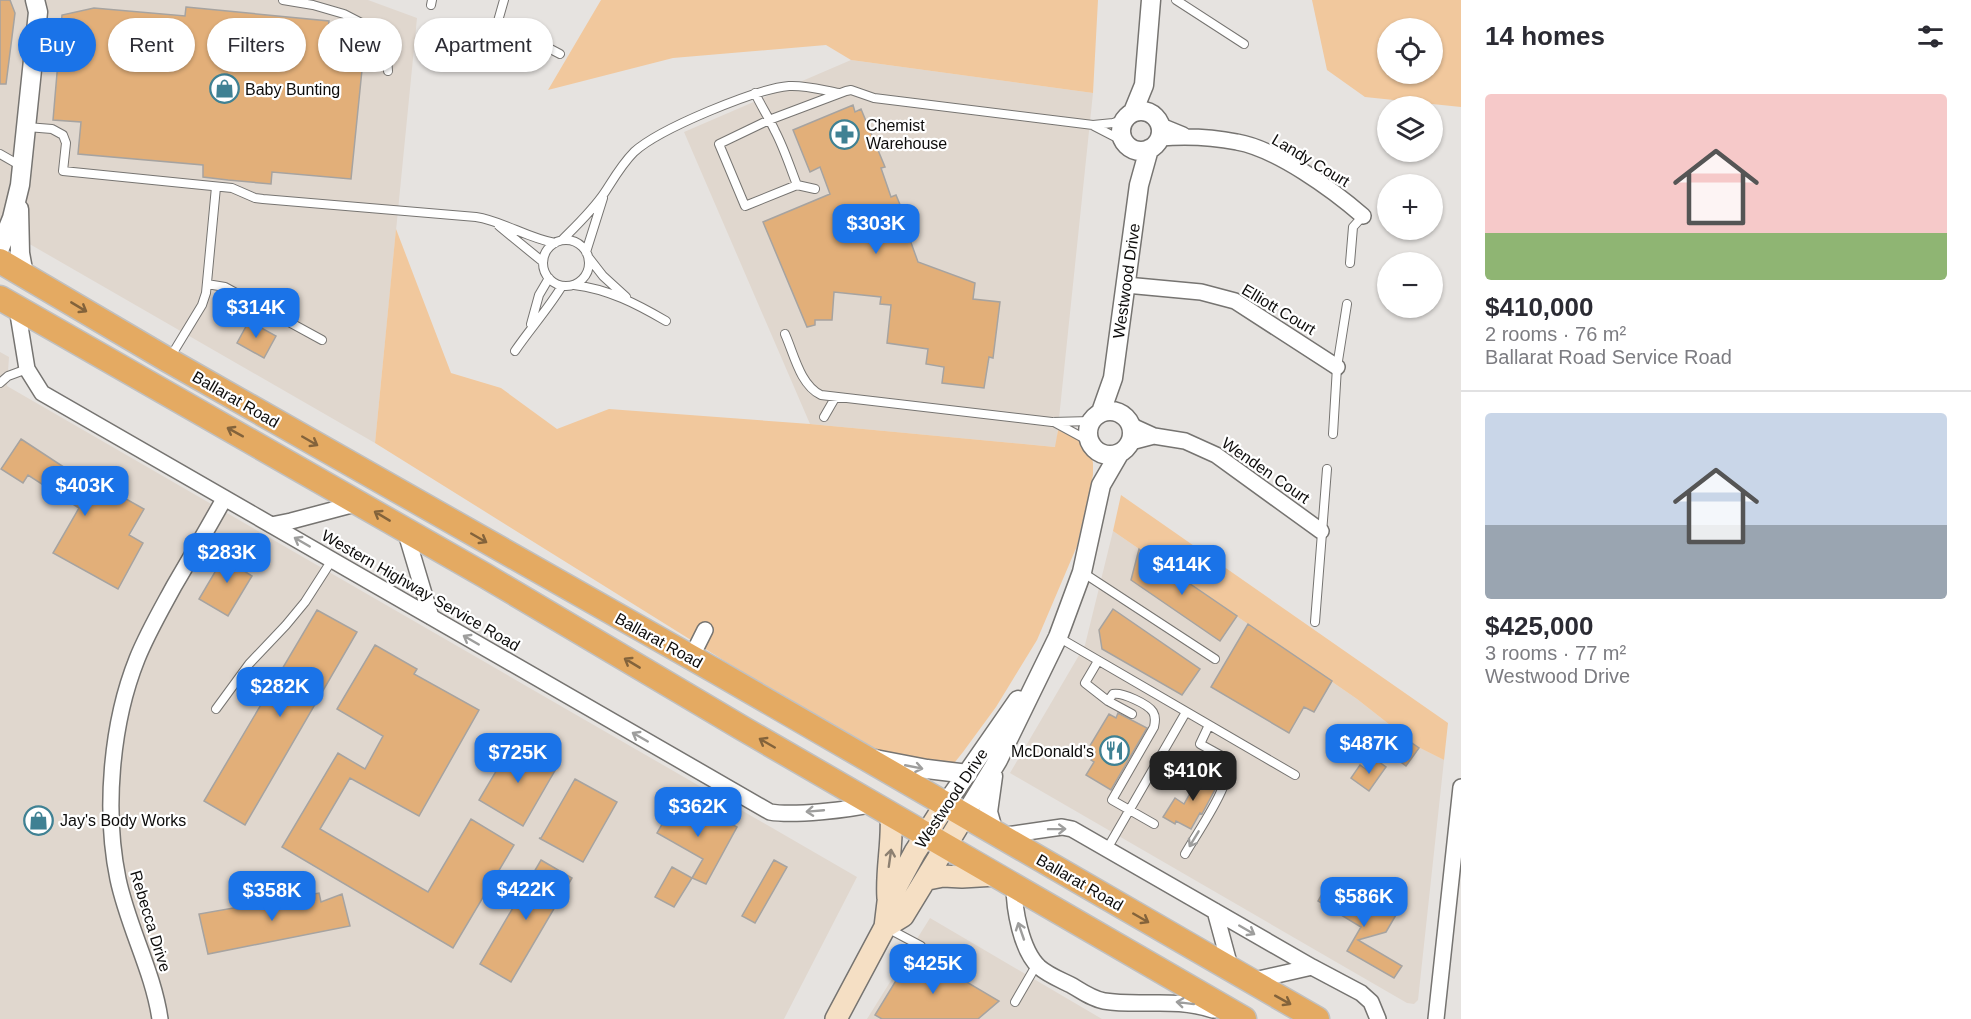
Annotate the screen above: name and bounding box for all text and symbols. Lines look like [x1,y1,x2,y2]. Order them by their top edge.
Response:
chip: Buy [18,18,96,72]
chip: Rent [108,18,195,72]
chip: Filters [207,18,306,72]
chip: New [318,18,402,72]
chip: Apartment [414,18,553,72]
map controls [1377,18,1443,318]
button: locate [1377,18,1443,84]
icon: filters [1914,20,1947,53]
text: 14 homes [1485,21,1605,51]
shop icon: Baby Bunting [208,73,240,105]
place label: Baby Bunting [245,81,340,98]
button: layers [1377,96,1443,162]
place label: Chemist Warehouse [866,117,947,152]
pharmacy icon: Chemist Warehouse [829,118,861,150]
street label: Landy Court [1269,131,1353,190]
icon: home [1662,133,1770,241]
button: + [1377,174,1443,240]
pin: $303K [834,204,918,255]
text: $303K [847,212,905,234]
street label: Westwood Drive [1110,222,1143,340]
button: − [1377,252,1443,318]
street label: Elliott Court [1239,281,1319,338]
pin: $314K [214,288,298,339]
text: $410,000 [1485,292,1593,322]
text: $314K [227,296,285,318]
one-way arrow [70,301,87,313]
text: 2 rooms · 76 m² [1485,323,1626,345]
text: Ballarat Road Service Road [1485,346,1732,368]
street label: Ballarat Road [190,368,282,431]
one-way arrow [227,425,244,437]
street label: Wenden Court [1219,434,1313,507]
one-way arrow [301,435,318,447]
icon: home [1662,452,1770,560]
pin: $403K [43,466,127,517]
text: $403K [56,474,114,496]
one-way arrow [374,510,391,522]
street label: Western Highway Service Road [319,527,523,654]
pin: $283K [185,533,269,584]
one-way arrow [470,533,487,545]
one-way arrow [294,536,311,548]
text: $283K [198,541,256,563]
pin: $414K [1140,545,1224,596]
text: $414K [1153,553,1211,575]
street label: Ballarat Road [612,610,705,671]
text: $425,000 [1485,611,1593,641]
one-way arrow [463,634,480,646]
text: 3 rooms · 77 m² [1485,642,1626,664]
one-way arrow [624,657,641,669]
text: Westwood Drive [1485,665,1630,687]
pin: $282K [238,667,322,718]
text: $282K [251,675,309,697]
pin: $487K [1327,724,1411,775]
one-way arrow [631,731,648,743]
text: $487K [1340,732,1398,754]
pin: $725K [476,733,560,784]
restaurant icon: McDonald's [1099,735,1131,767]
one-way arrow [759,737,776,749]
text: $725K [489,741,547,763]
place label: McDonald's [1011,743,1094,760]
street label: Westwood Drive [912,745,991,851]
pin: $410K [1151,751,1235,802]
text: $410K [1164,759,1222,781]
one-way arrow [904,761,923,773]
pin: $362K [656,787,740,838]
text: $362K [669,795,727,817]
shop icon: Jay's Body Works [23,804,55,836]
one-way arrow [805,806,825,817]
place label: Jay's Body Works [60,812,186,829]
one-way arrow [1047,823,1067,835]
one-way arrow [1187,830,1199,847]
one-way arrow [884,849,895,869]
street label: Ballarat Road [1034,851,1126,914]
street label: Rebecca Drive [127,868,174,974]
pin: $422K [484,870,568,921]
pin: $358K [230,871,314,922]
pin: $586K [1322,877,1406,928]
text: $422K [497,878,555,900]
text: $358K [243,879,301,901]
text: $586K [1335,885,1393,907]
one-way arrow [1132,912,1149,924]
one-way arrow [1015,922,1026,941]
one-way arrow [1238,924,1255,936]
pin: $425K [891,944,975,995]
text: $425K [904,952,962,974]
one-way arrow [1274,995,1292,1006]
one-way arrow [1176,998,1196,1009]

